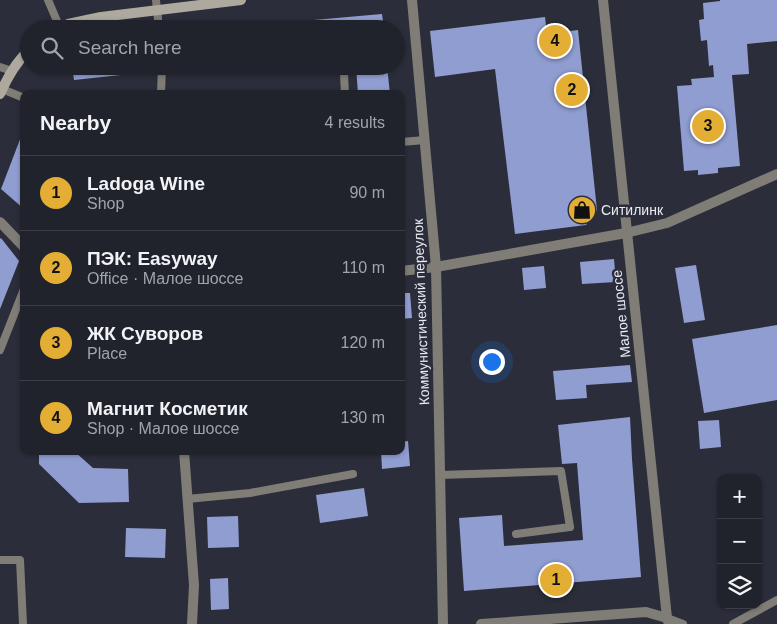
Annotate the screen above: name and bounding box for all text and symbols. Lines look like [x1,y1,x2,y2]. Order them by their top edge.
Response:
search box [20,20,405,75]
pin: 4 [539,22,571,60]
icon: search [38,34,66,62]
text: Search here [78,37,182,58]
pin: 2 [556,71,588,109]
pin: 3 [692,107,724,145]
text: Nearby [40,111,111,134]
text: 4 results [325,114,385,131]
text: Ladoga Wine [87,173,205,194]
text: 1 [52,184,60,201]
text: 90 m [349,184,385,201]
text: Shop [87,195,124,212]
shop icon: Ситилинк [567,195,597,225]
place label: Ситилинк [601,202,664,218]
street label: Коммунистический переулок [410,218,432,406]
text: ПЭК: Easyway [87,248,218,269]
text: 2 [52,259,60,276]
text: 110 m [342,259,385,276]
street label: Малое шоссе [608,269,634,359]
text: Office · Малое шоссе [87,270,244,287]
text: ЖК Суворов [87,323,203,344]
text: 3 [52,334,60,351]
text: 120 m [341,334,385,351]
text: Place [87,345,127,362]
your location [479,349,505,375]
text: Магнит Косметик [87,398,248,419]
text: 4 [52,409,60,426]
text: 130 m [341,409,385,426]
text: Shop · Малое шоссе [87,420,239,437]
map controls [717,474,762,609]
button: + [717,474,762,519]
button: − [717,519,762,564]
pin: 1 [540,561,572,599]
button: layers [717,564,762,609]

